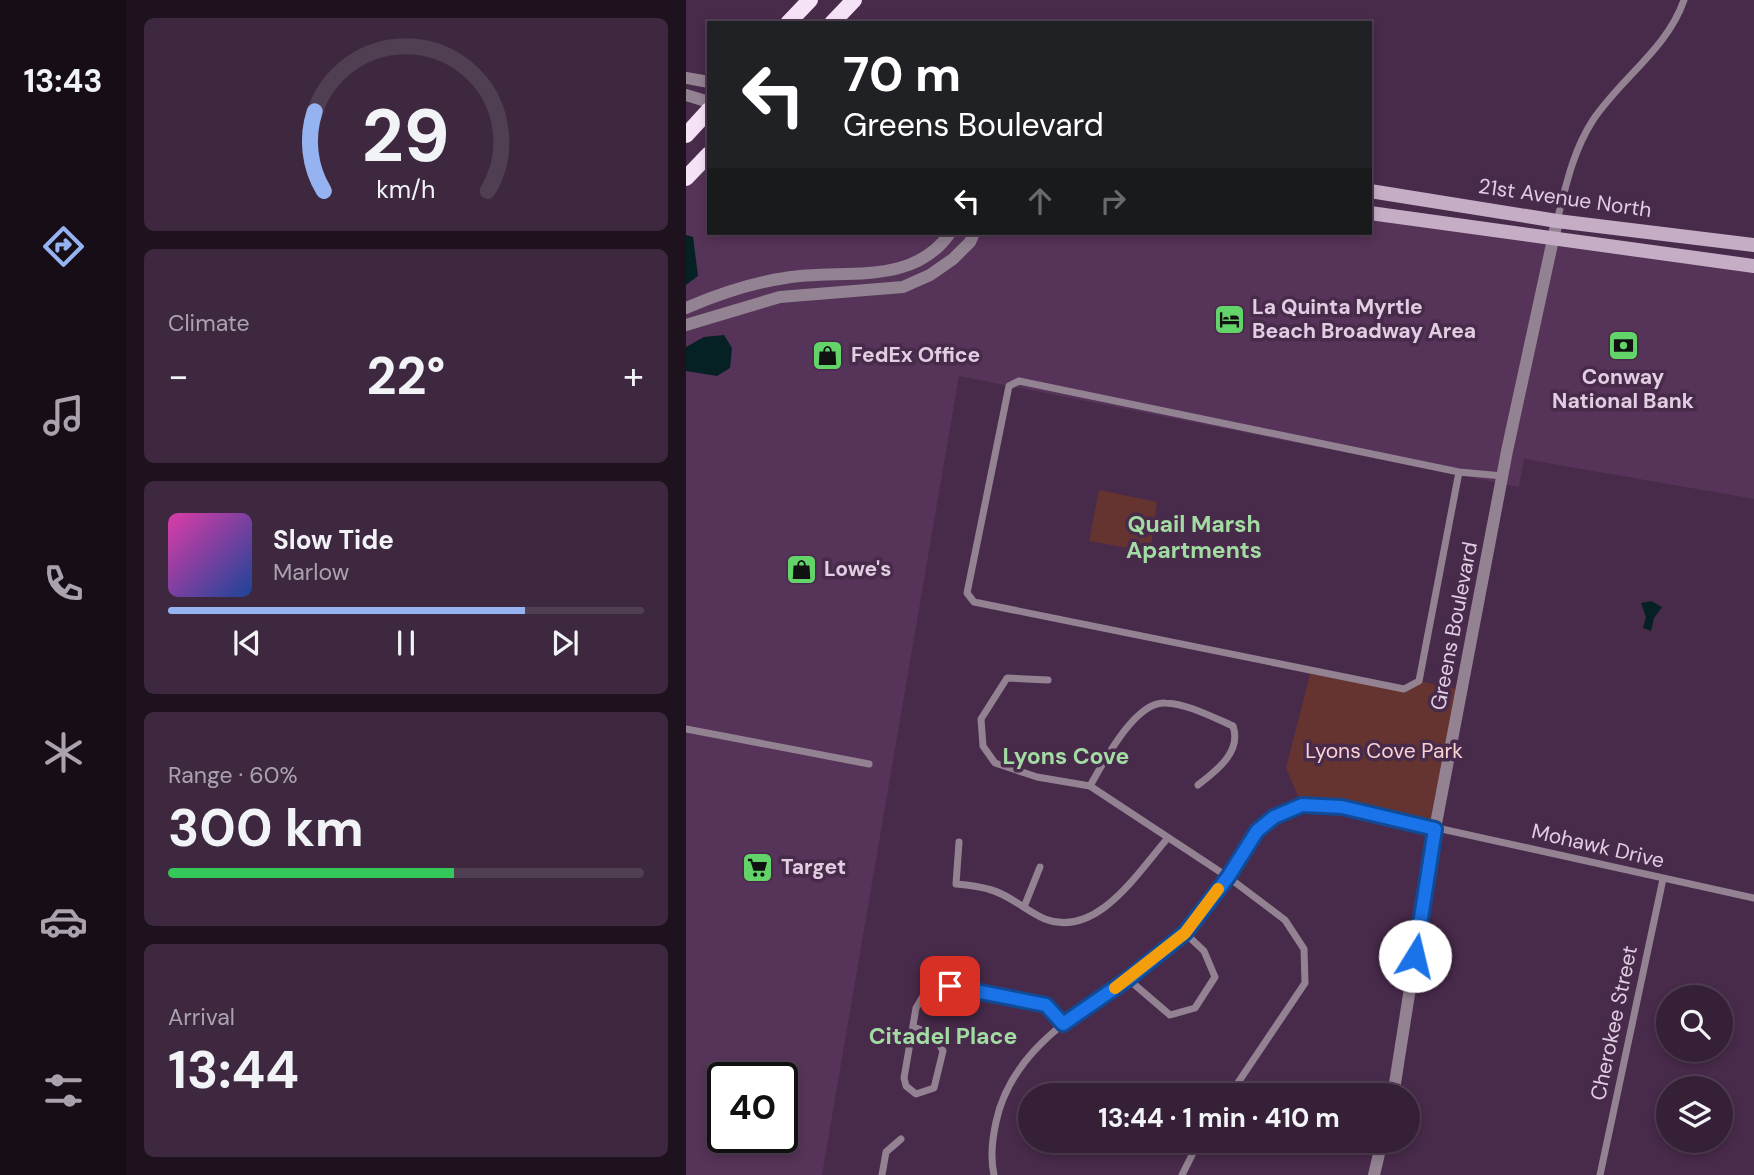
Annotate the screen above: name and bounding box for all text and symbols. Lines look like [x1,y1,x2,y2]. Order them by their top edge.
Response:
text: 70 m [843,42,961,106]
icon: left [728,49,819,140]
text: 13:43 [23,60,103,102]
text: 29 [362,89,450,184]
text: Greens Boulevard [843,104,1104,146]
street label: 21st Avenue North [1477,172,1653,224]
text: km/h [376,173,436,206]
icon: left [948,182,986,220]
icon: ahead [1021,182,1059,220]
icon: right [1094,182,1132,220]
icon: directions [39,222,88,271]
place label: La Quinta Myrtle Beach Broadway Area [1252,293,1476,345]
hotel icon: La Quinta Myrtle Beach Broadway Area [1212,302,1246,336]
text: Climate [168,308,250,338]
bank icon: Conway National Bank [1606,328,1640,362]
shop icon: FedEx Office [811,338,845,372]
place label: FedEx Office [851,341,980,369]
text: 22° [367,342,445,410]
text: − [168,351,189,401]
text: + [623,351,644,401]
place label: Conway National Bank [1552,363,1694,415]
icon: music [39,391,88,440]
district label: Quail Marsh Apartments [1126,509,1262,565]
text: Slow Tide [273,523,394,557]
street label: Greens Boulevard [1424,539,1484,713]
shop icon: Lowe's [784,552,818,586]
place label: Lowe's [824,555,891,583]
text: Marlow [273,557,349,587]
icon: phone [39,559,88,608]
icon: previous [228,624,266,662]
icon: pause [387,624,425,662]
icon: next [546,624,584,662]
icon: climate [39,728,88,777]
park label: Lyons Cove Park [1305,737,1463,765]
district label: Lyons Cove [1003,741,1129,771]
text: Range · 60% [168,760,298,790]
text: 300 km [168,794,364,862]
street label: Mohawk Drive [1529,817,1667,875]
supermarket icon: Target [741,850,775,884]
place label: Target [781,853,846,881]
icon: car [39,897,88,946]
position arrow [1378,919,1452,993]
street label: Cherokee Street [1584,943,1644,1103]
pin [920,956,980,1016]
icon: arrive [931,967,969,1005]
map controls [1656,985,1733,1153]
button: search [1656,985,1733,1062]
text: Arrival [168,1002,235,1032]
district label: Citadel Place [869,1021,1017,1051]
text: 13:44 [168,1036,299,1104]
speed limit sign: 40 [707,1062,798,1153]
icon: filters [39,1066,88,1115]
button: layers [1656,1076,1733,1153]
text: 13:44 · 1 min · 410 m [1098,1101,1340,1135]

